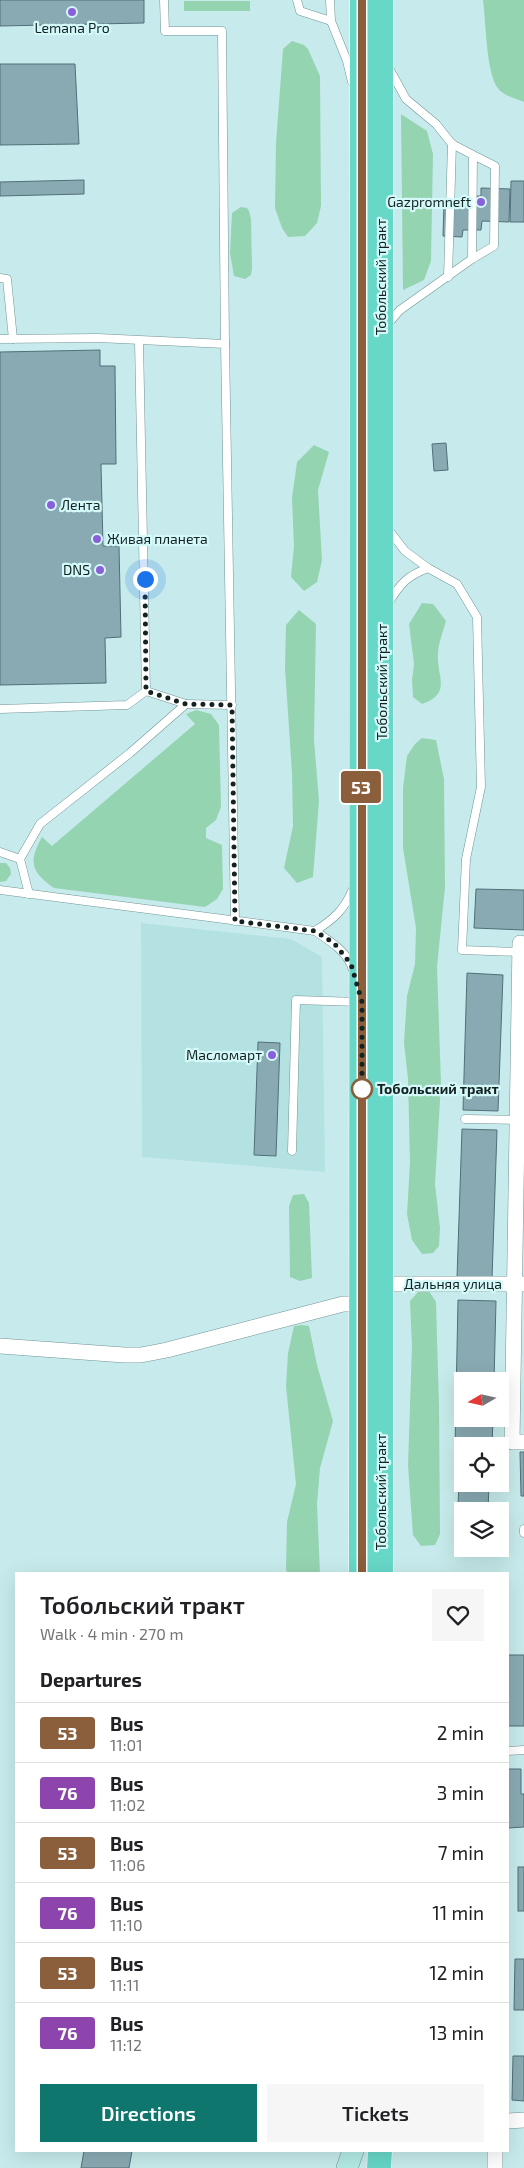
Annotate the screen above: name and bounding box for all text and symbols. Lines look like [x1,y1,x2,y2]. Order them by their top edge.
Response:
marker: Lemana Pro [66,6,78,18]
place label: Lemana Pro [34,19,110,36]
place label: Gazpromneft [387,193,471,210]
marker: Gazpromneft [475,196,487,208]
street label: Тобольский тракт [372,219,389,335]
place label: Лента [61,496,100,513]
marker: Лента [45,499,57,511]
place label: Живая планета [107,530,208,547]
marker: Живая планета [91,533,103,545]
place label: DNS [63,561,90,578]
marker: DNS [94,564,106,576]
your location [133,567,158,592]
street label: Тобольский тракт [373,624,390,740]
line badge: 53 [338,771,384,803]
text: 53 [351,776,371,798]
place label: Масломарт [186,1046,262,1063]
marker: Масломарт [266,1049,278,1061]
marker: Тобольский тракт [351,1078,373,1100]
place label: Тобольский тракт [377,1080,499,1097]
street label: Дальняя улица [404,1275,502,1292]
north arrow [454,1372,509,1428]
map controls [454,1372,509,1557]
street label: Тобольский тракт [372,1434,389,1550]
button: locate [454,1437,509,1492]
button: layers [454,1502,509,1557]
button: heart [432,1589,484,1641]
text: Тобольский тракт [40,1590,245,1619]
text: Walk · 4 min · 270 m [40,1624,183,1643]
text: Departures [40,1668,142,1691]
text: Bus [110,1712,144,1735]
text: 2 min [437,1721,484,1744]
text: 53 [57,1722,78,1744]
text: 11:01 [110,1735,143,1754]
text: Bus [110,1772,144,1795]
text: 3 min [437,1781,484,1804]
text: 76 [57,1782,78,1804]
text: 11:02 [110,1795,145,1814]
text: Bus [110,1832,144,1855]
text: 7 min [438,1841,484,1864]
text: 53 [57,1842,78,1864]
text: 11:06 [110,1855,145,1874]
text: Bus [110,1892,144,1915]
text: 11 min [432,1901,484,1924]
text: 76 [57,1902,78,1924]
text: 11:10 [110,1915,143,1934]
text: Bus [110,1952,144,1975]
text: 12 min [429,1961,484,1984]
text: 53 [57,1962,78,1984]
text: 11:11 [110,1975,139,1994]
text: Bus [110,2012,144,2035]
text: 13 min [429,2021,484,2044]
text: 76 [57,2022,78,2044]
text: 11:12 [110,2035,142,2054]
button: Directions [40,2084,257,2142]
button: Tickets [267,2084,484,2142]

